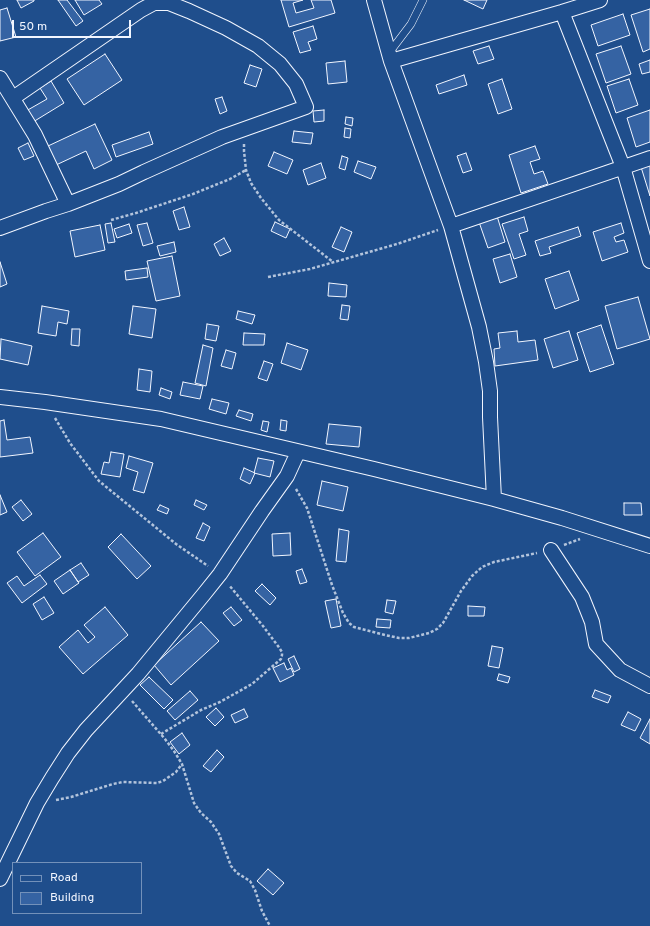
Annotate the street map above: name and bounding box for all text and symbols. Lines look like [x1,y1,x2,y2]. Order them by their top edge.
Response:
scale bar [14,12,133,38]
text: 50 m [19,19,47,35]
legend [12,862,142,914]
text: Road [50,870,78,886]
text: Building [50,890,94,906]

